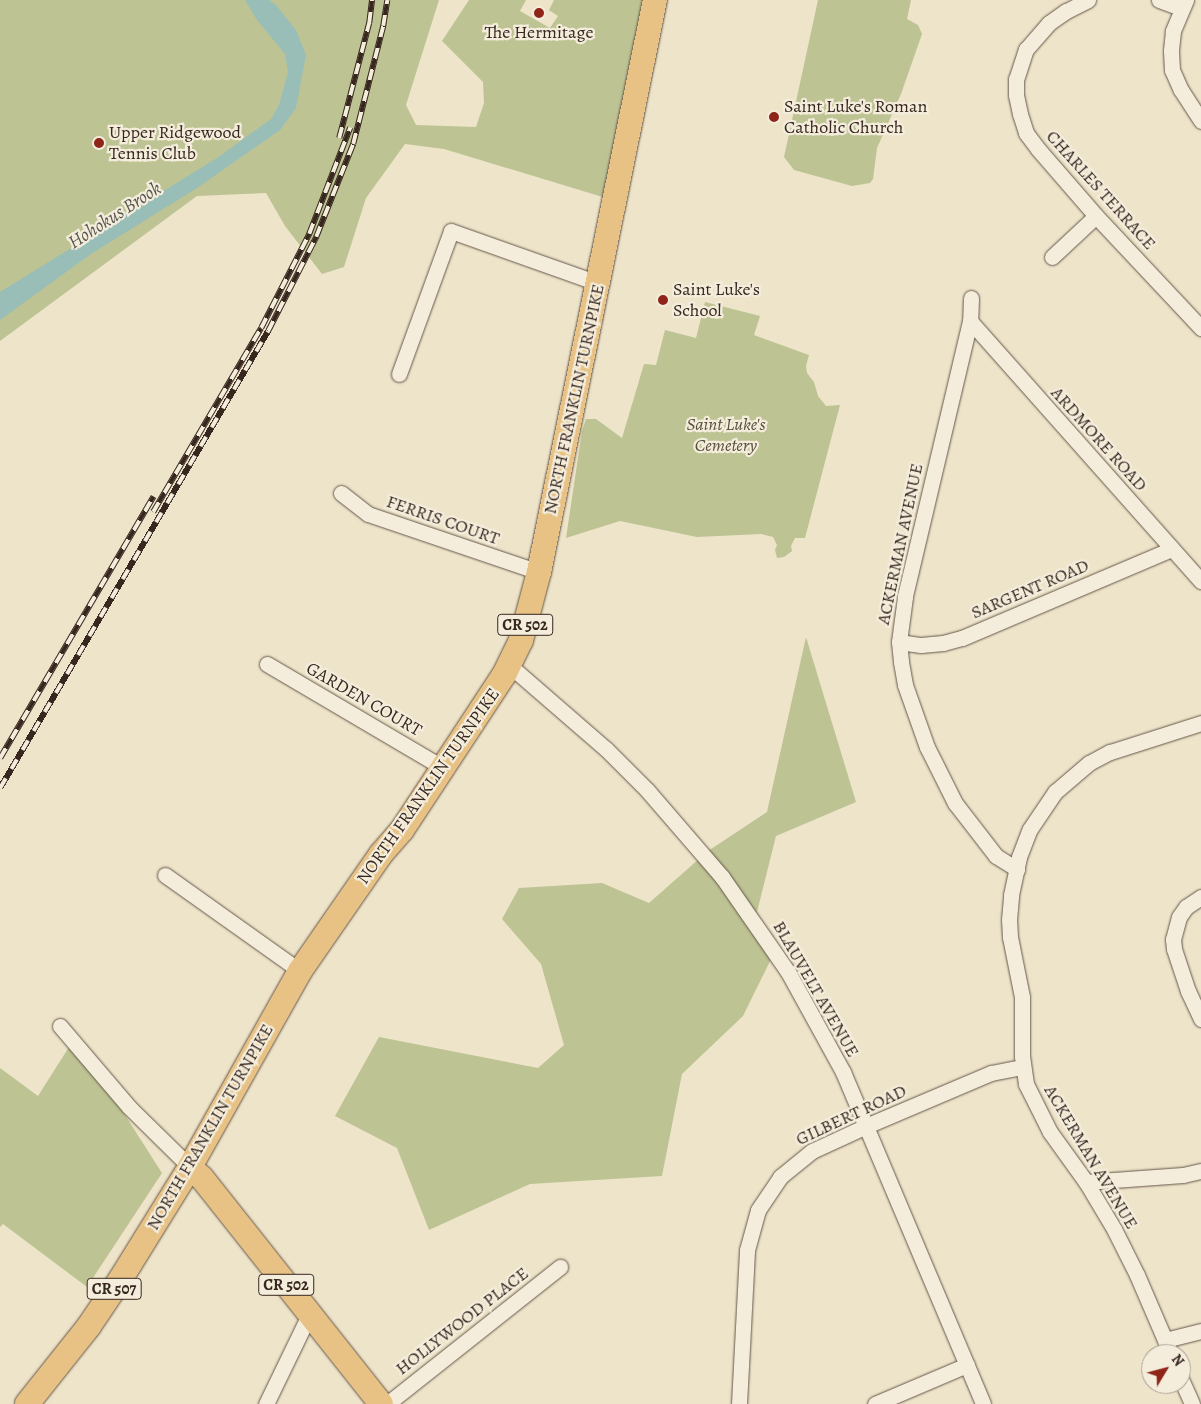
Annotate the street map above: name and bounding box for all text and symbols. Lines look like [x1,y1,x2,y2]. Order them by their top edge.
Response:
marker: The Hermitage [533,7,545,19]
place label: The Hermitage [484,21,594,43]
place label: Saint Luke's Roman Catholic Church [784,96,927,138]
marker: Saint Luke's Roman Catholic Church [768,111,780,123]
place label: Upper Ridgewood Tennis Club [109,122,241,164]
street label: CHARLES TERRACE [1042,126,1160,254]
marker: Upper Ridgewood Tennis Club [93,137,105,149]
water label: Hohokus Brook [64,177,166,255]
place label: Saint Luke's School [673,279,760,322]
street label: NORTH FRANKLIN TURNPIKE [539,282,609,516]
marker: Saint Luke's School [657,294,669,306]
street label: ARDMORE ROAD [1046,382,1152,496]
park label: Saint Luke's Cemetery [687,414,765,456]
street label: ACKERMAN AVENUE [872,462,928,626]
street label: FERRIS COURT [384,491,502,549]
street label: SARGENT ROAD [968,554,1092,624]
road number: CR 502 [496,612,554,638]
street label: GARDEN COURT [302,657,426,741]
street label: NORTH FRANKLIN TURNPIKE [352,684,504,888]
street label: BLAUVELT AVENUE [768,917,864,1061]
street label: NORTH FRANKLIN TURNPIKE [142,1020,278,1234]
street label: GILBERT ROAD [792,1080,910,1150]
street label: ACKERMAN AVENUE [1040,1081,1142,1233]
street label: HOLLYWOOD PLACE [391,1262,533,1380]
road number: CR 502 [257,1272,315,1298]
road number: CR 507 [86,1276,142,1302]
north arrow [1141,1344,1191,1394]
text: N [1167,1350,1188,1370]

